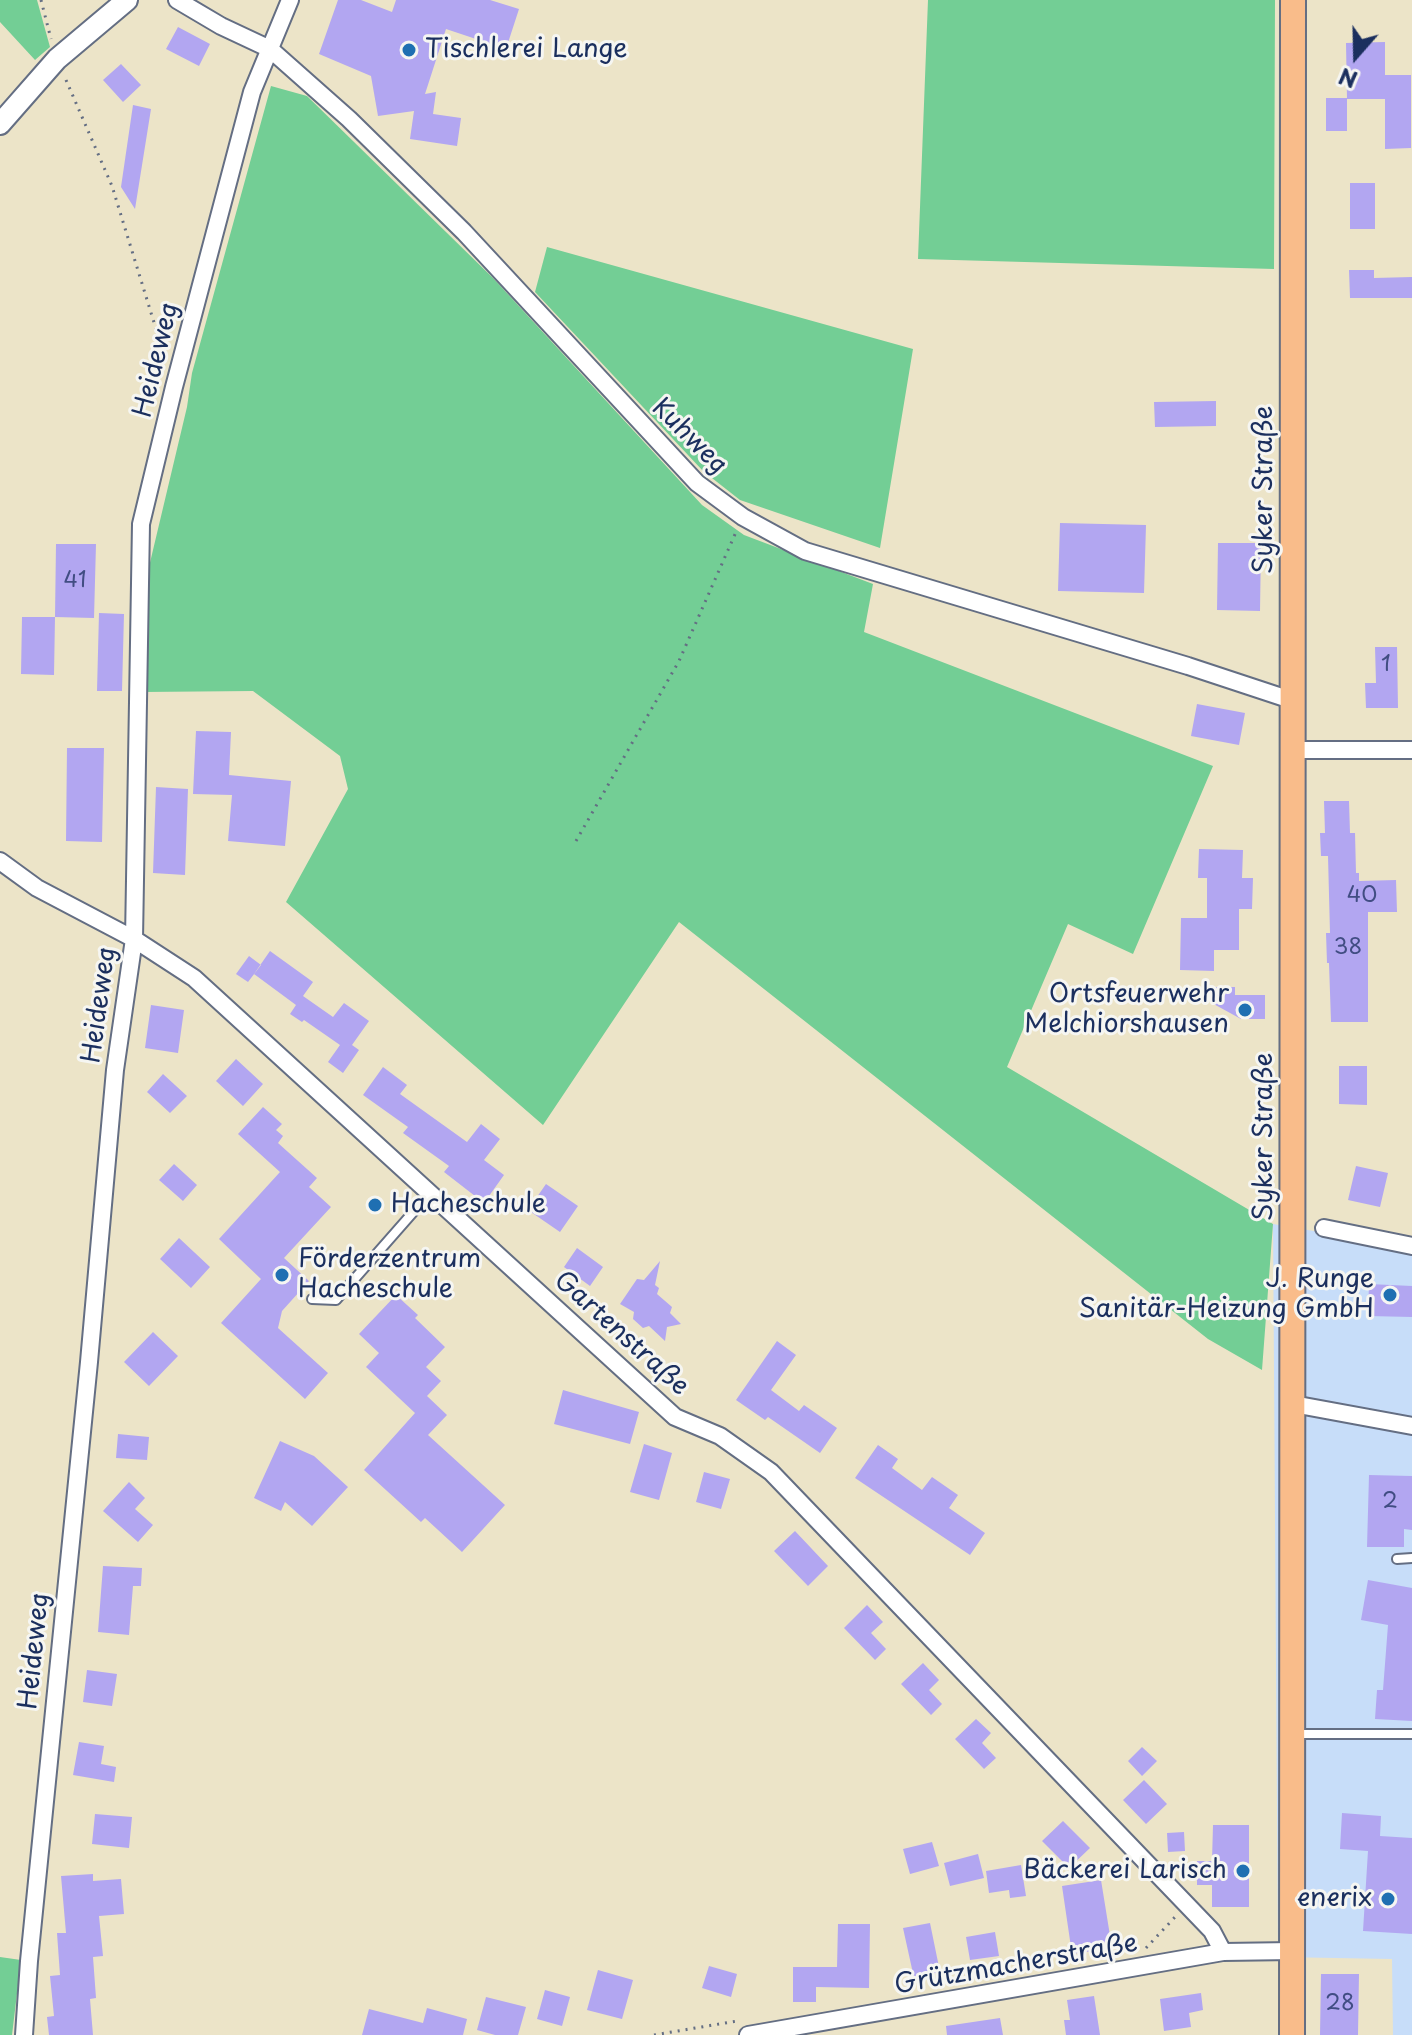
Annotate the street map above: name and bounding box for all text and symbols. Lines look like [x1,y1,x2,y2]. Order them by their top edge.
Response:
north arrow [1316,16,1396,96]
place label: Tischlerei Lange [425,34,628,66]
marker: Tischlerei Lange [400,41,418,59]
text: N [1334,61,1361,98]
street label: Heideweg [128,299,186,421]
street label: Kuhweg [645,393,733,481]
street label: Syker Straße [1249,406,1281,574]
house number: 41 [63,568,87,594]
house number: 1 [1381,652,1391,678]
house number: 40 [1347,883,1377,909]
house number: 38 [1334,935,1362,961]
street label: Heideweg [76,945,124,1065]
place label: Ortsfeuerwehr Melchiorshausen [1024,979,1229,1040]
marker: Ortsfeuerwehr Melchiorshausen [1236,1001,1254,1019]
street label: Syker Straße [1249,1053,1281,1221]
place label: Hacheschule [391,1189,546,1221]
marker: Hacheschule [366,1196,384,1214]
place label: Förderzentrum Hacheschule [298,1244,481,1306]
place label: J. Runge Sanitär-Heizung GmbH [1079,1264,1374,1326]
street label: Gartenstraße [547,1265,695,1403]
marker: Förderzentrum Hacheschule [273,1266,291,1284]
marker: J. Runge Sanitär-Heizung GmbH [1381,1286,1399,1304]
house number: 2 [1382,1489,1398,1515]
street label: Heideweg [13,1591,57,1711]
place label: Bäckerei Larisch [1023,1855,1227,1887]
marker: Bäckerei Larisch [1234,1862,1252,1880]
place label: enerix [1297,1883,1372,1915]
marker: enerix [1379,1890,1397,1908]
street label: Grützmacherstraße [892,1928,1140,2002]
house number: 28 [1325,1991,1355,2017]

